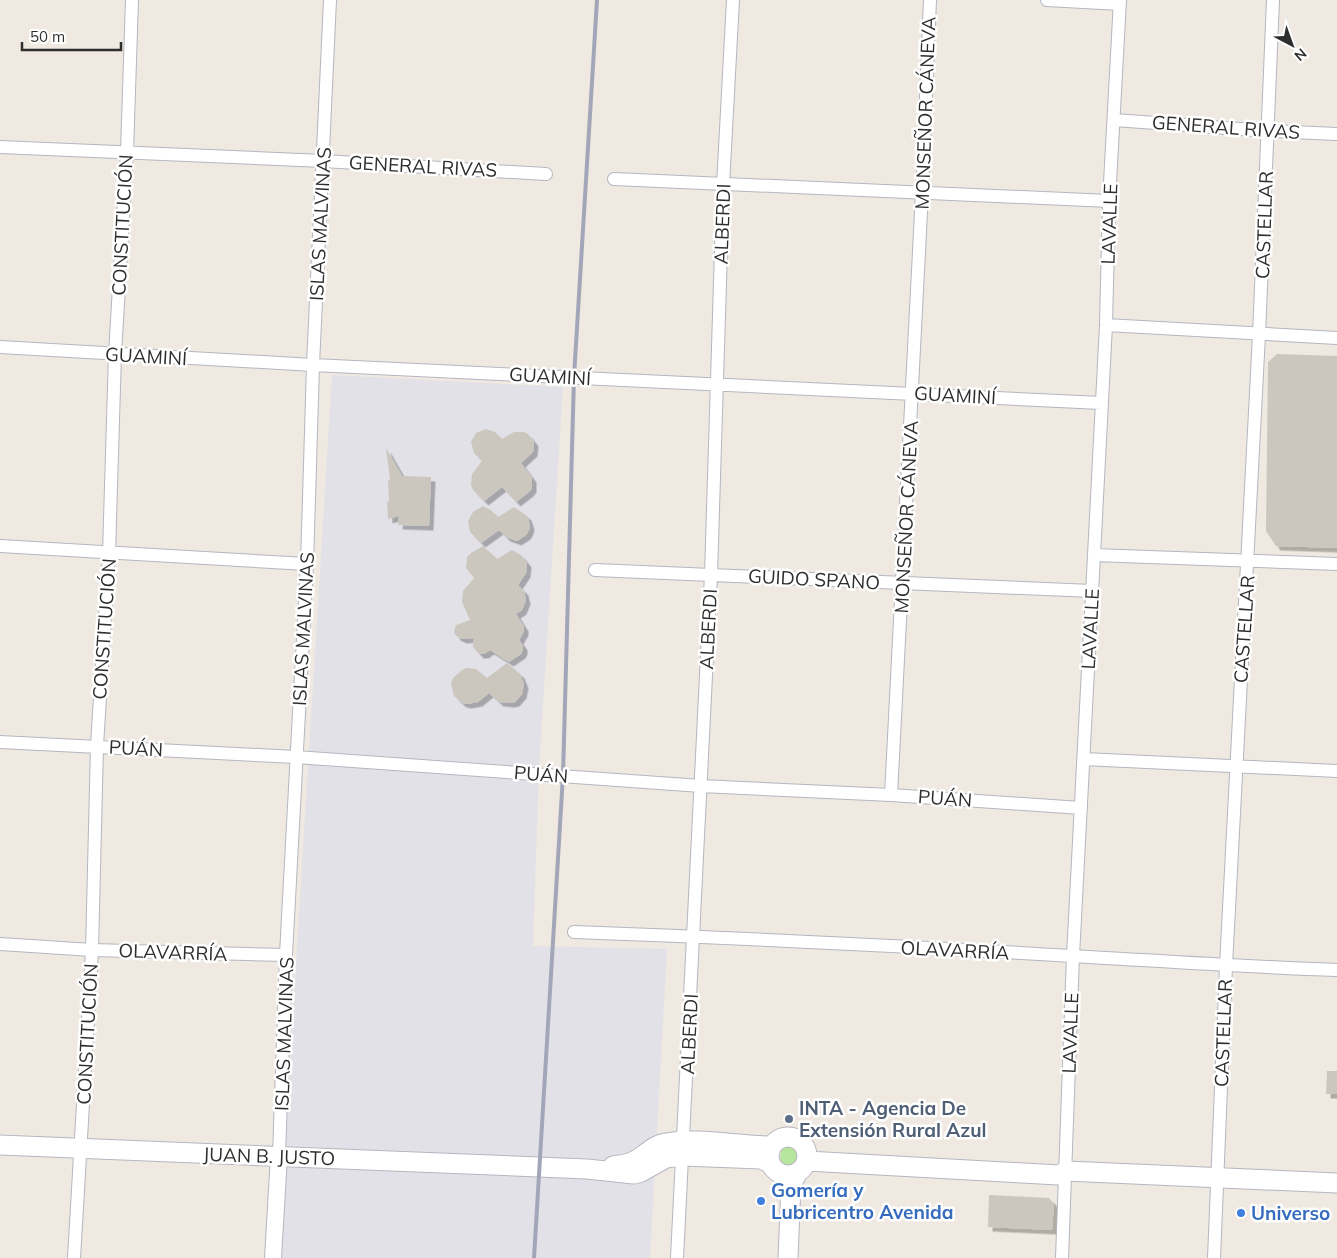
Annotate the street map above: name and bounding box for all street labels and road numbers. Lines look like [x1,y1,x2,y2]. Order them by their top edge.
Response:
street label: MONSEÑOR CÁNEVA [910,16,940,210]
street label: GENERAL RIVAS [1151,110,1301,144]
street label: ISLAS MALVINAS [304,146,336,302]
street label: GENERAL RIVAS [348,150,498,182]
street label: CONSTITUCIÓN [106,154,138,296]
street label: CASTELLAR [1250,171,1278,279]
street label: ALBERDI [709,183,735,265]
street label: LAVALLE [1096,183,1122,265]
street label: GUAMINÍ [104,342,189,370]
street label: GUAMINÍ [508,362,593,390]
street label: GUAMINÍ [913,381,998,409]
street label: MONSEÑOR CÁNEVA [889,420,923,614]
street label: ISLAS MALVINAS [287,551,319,707]
street label: CONSTITUCIÓN [87,558,121,700]
street label: GUIDO SPANO [747,564,881,594]
street label: CASTELLAR [1228,574,1260,684]
street label: ALBERDI [694,588,722,670]
street label: LAVALLE [1076,588,1104,670]
street label: PUÁN [108,735,164,761]
street label: PUÁN [513,760,569,788]
street label: PUÁN [917,784,973,812]
street label: OLAVARRÍA [900,935,1010,965]
street label: OLAVARRÍA [118,938,228,966]
street label: ISLAS MALVINAS [269,957,299,1111]
street label: CONSTITUCIÓN [71,963,103,1105]
street label: CASTELLAR [1209,979,1237,1087]
street label: LAVALLE [1057,992,1083,1074]
street label: ALBERDI [675,993,703,1075]
street label: JUAN B. JUSTO [203,1142,335,1170]

